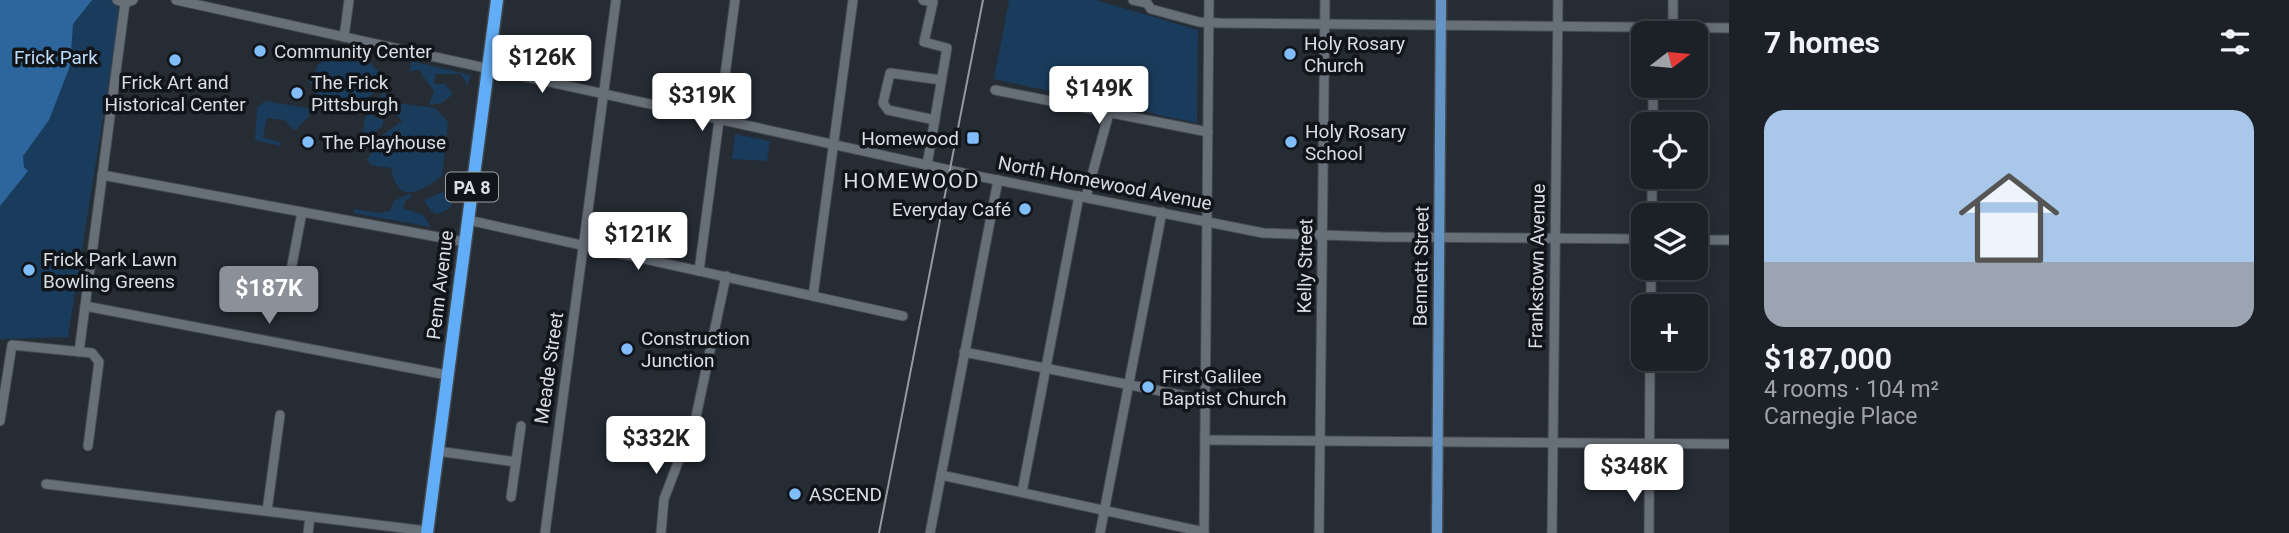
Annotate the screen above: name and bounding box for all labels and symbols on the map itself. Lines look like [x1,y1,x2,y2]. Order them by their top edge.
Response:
north arrow [1631,21,1708,98]
place label: Holy Rosary Church [1304,32,1405,77]
pin: $126K [493,36,591,95]
place label: Community Center [274,40,432,63]
marker: Community Center [252,43,268,59]
park label: Frick Park [14,46,98,69]
marker: Holy Rosary Church [1282,46,1298,62]
marker: Frick Art and Historical Center [167,52,183,68]
pin: $149K [1050,66,1148,126]
place label: Frick Art and Historical Center [104,71,246,116]
place label: The Frick Pittsburgh [311,71,398,116]
pin: $319K [653,74,751,133]
marker: The Frick Pittsburgh [289,85,305,101]
place label: Holy Rosary School [1305,120,1406,165]
place label: Homewood [861,127,959,150]
marker: Homewood [965,130,981,146]
place label: The Playhouse [322,131,446,154]
marker: The Playhouse [300,134,316,150]
marker: Holy Rosary School [1283,134,1299,150]
street label: North Homewood Avenue [996,151,1214,215]
district label: HOMEWOOD [843,169,981,193]
road number: PA 8 [446,172,498,202]
street label: Frankstown Avenue [1524,183,1550,349]
place label: Everyday Café [892,198,1011,221]
marker: Everyday Café [1017,201,1033,217]
street label: Bennett Street [1408,206,1434,326]
pin: $121K [589,212,687,272]
street label: Kelly Street [1293,218,1317,314]
street label: Penn Avenue [422,229,458,341]
place label: Frick Park Lawn Bowling Greens [43,248,177,293]
marker: Frick Park Lawn Bowling Greens [21,262,37,278]
pin: $187K [220,266,318,326]
street label: Meade Street [530,311,568,425]
place label: Construction Junction [641,327,750,372]
marker: Construction Junction [619,341,635,357]
place label: First Galilee Baptist Church [1162,365,1286,410]
marker: First Galilee Baptist Church [1140,379,1156,395]
pin: $332K [607,416,705,476]
pin: $348K [1585,444,1683,504]
place label: ASCEND [809,483,882,506]
marker: ASCEND [787,486,803,502]

